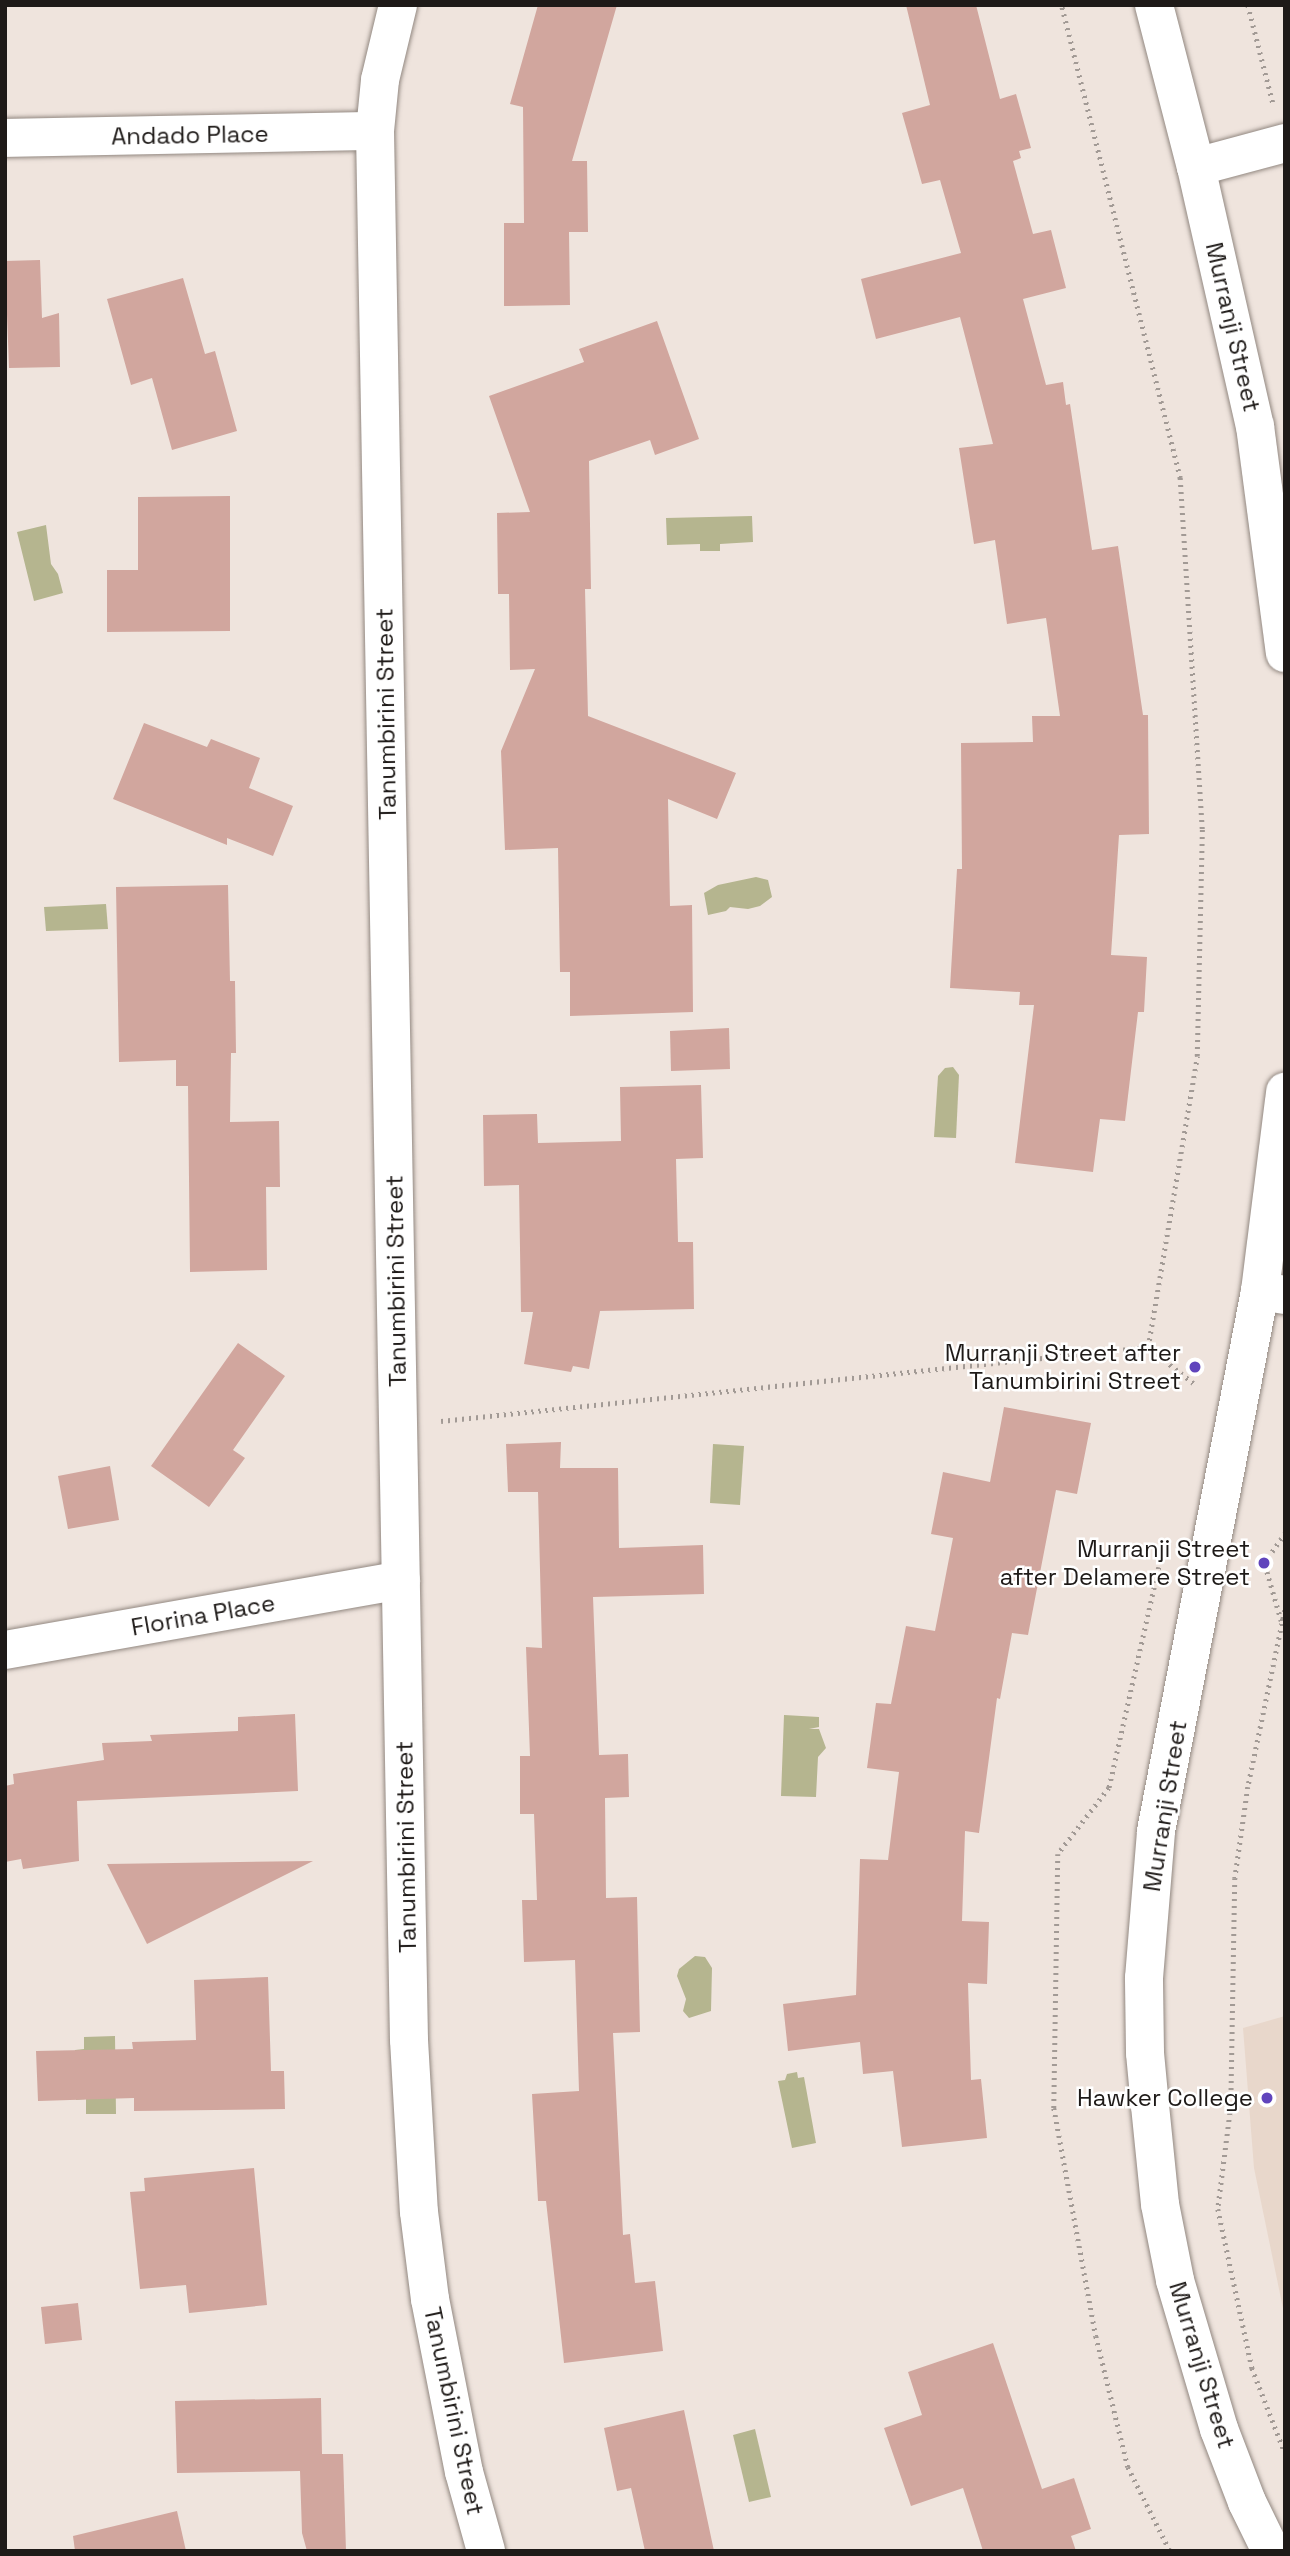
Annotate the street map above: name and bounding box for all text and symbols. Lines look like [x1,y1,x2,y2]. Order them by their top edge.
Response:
street label: Andado Place [111,119,269,151]
street label: Murranji Street [1200,239,1266,415]
street label: Tanumbirini Street [370,608,402,820]
street label: Tanumbirini Street [380,1175,412,1387]
place label: Murranji Street after Tanumbirini Street [945,1339,1181,1395]
marker: Murranji Street after Tanumbirini Street [1187,1359,1203,1375]
place label: Murranji Street after Delamere Street [1000,1535,1250,1591]
marker: Murranji Street after Delamere Street [1256,1555,1272,1571]
street label: Florina Place [129,1588,277,1642]
street label: Murranji Street [1137,1718,1193,1894]
street label: Tanumbirini Street [390,1741,422,1953]
place label: Hawker College [1077,2084,1253,2112]
marker: Hawker College [1259,2090,1275,2106]
street label: Murranji Street [1163,2278,1241,2452]
street label: Tanumbirini Street [418,2304,490,2518]

